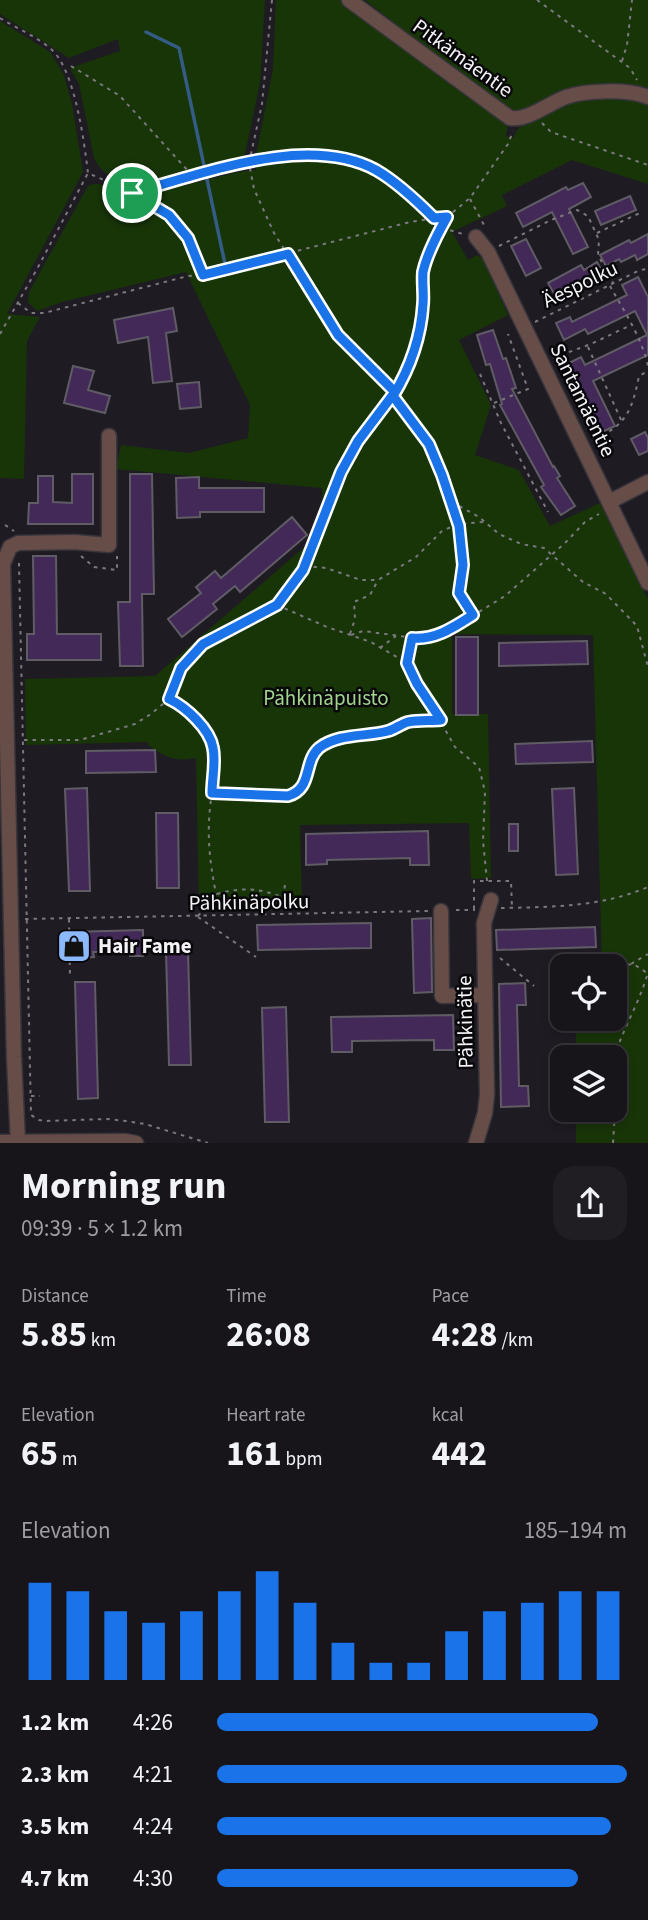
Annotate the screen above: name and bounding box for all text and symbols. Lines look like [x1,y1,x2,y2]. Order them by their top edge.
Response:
street label: Pitkämäentie [407,11,519,105]
pin [102,163,162,223]
icon: arrive [113,174,151,212]
street label: Äespolku [537,253,623,315]
street label: Santamäentie [543,338,623,462]
park label: Pähkinäpuisto [263,683,389,713]
street label: Pähkinäpolku [188,886,310,918]
shop icon: Hair Fame [55,927,93,965]
place label: Hair Fame [98,931,192,961]
map controls [550,954,627,1122]
button: locate [550,954,627,1031]
street label: Pähkinätie [449,975,481,1069]
button: layers [550,1045,627,1122]
text: Morning run [21,1159,226,1213]
button: share [553,1166,627,1240]
text: 09:39 · 5 × 1.2 km [21,1212,183,1245]
text: Distance [21,1283,89,1310]
text: Time [226,1283,266,1310]
text: Pace [432,1283,469,1310]
text: 5.85 [21,1310,87,1360]
text: 26:08 [226,1310,311,1360]
text: 4:28 [432,1310,498,1360]
text: km [87,1327,116,1354]
text: /km [498,1327,533,1354]
text: Elevation [21,1402,95,1429]
text: Heart rate [226,1402,305,1429]
text: kcal [432,1402,464,1429]
text: 65 [21,1429,58,1479]
text: 161 [226,1429,282,1479]
text: 442 [432,1429,487,1479]
text: m [58,1446,78,1473]
text: bpm [282,1446,322,1473]
text: Elevation [21,1514,111,1547]
text: 185–194 m [524,1514,627,1547]
text: 1.2 km [21,1706,89,1739]
text: 4:26 [133,1706,173,1739]
text: 2.3 km [21,1758,89,1791]
text: 4:21 [133,1758,173,1791]
text: 3.5 km [21,1810,89,1843]
text: 4:24 [133,1810,173,1843]
text: 4.7 km [21,1862,89,1895]
text: 4:30 [133,1862,173,1895]

